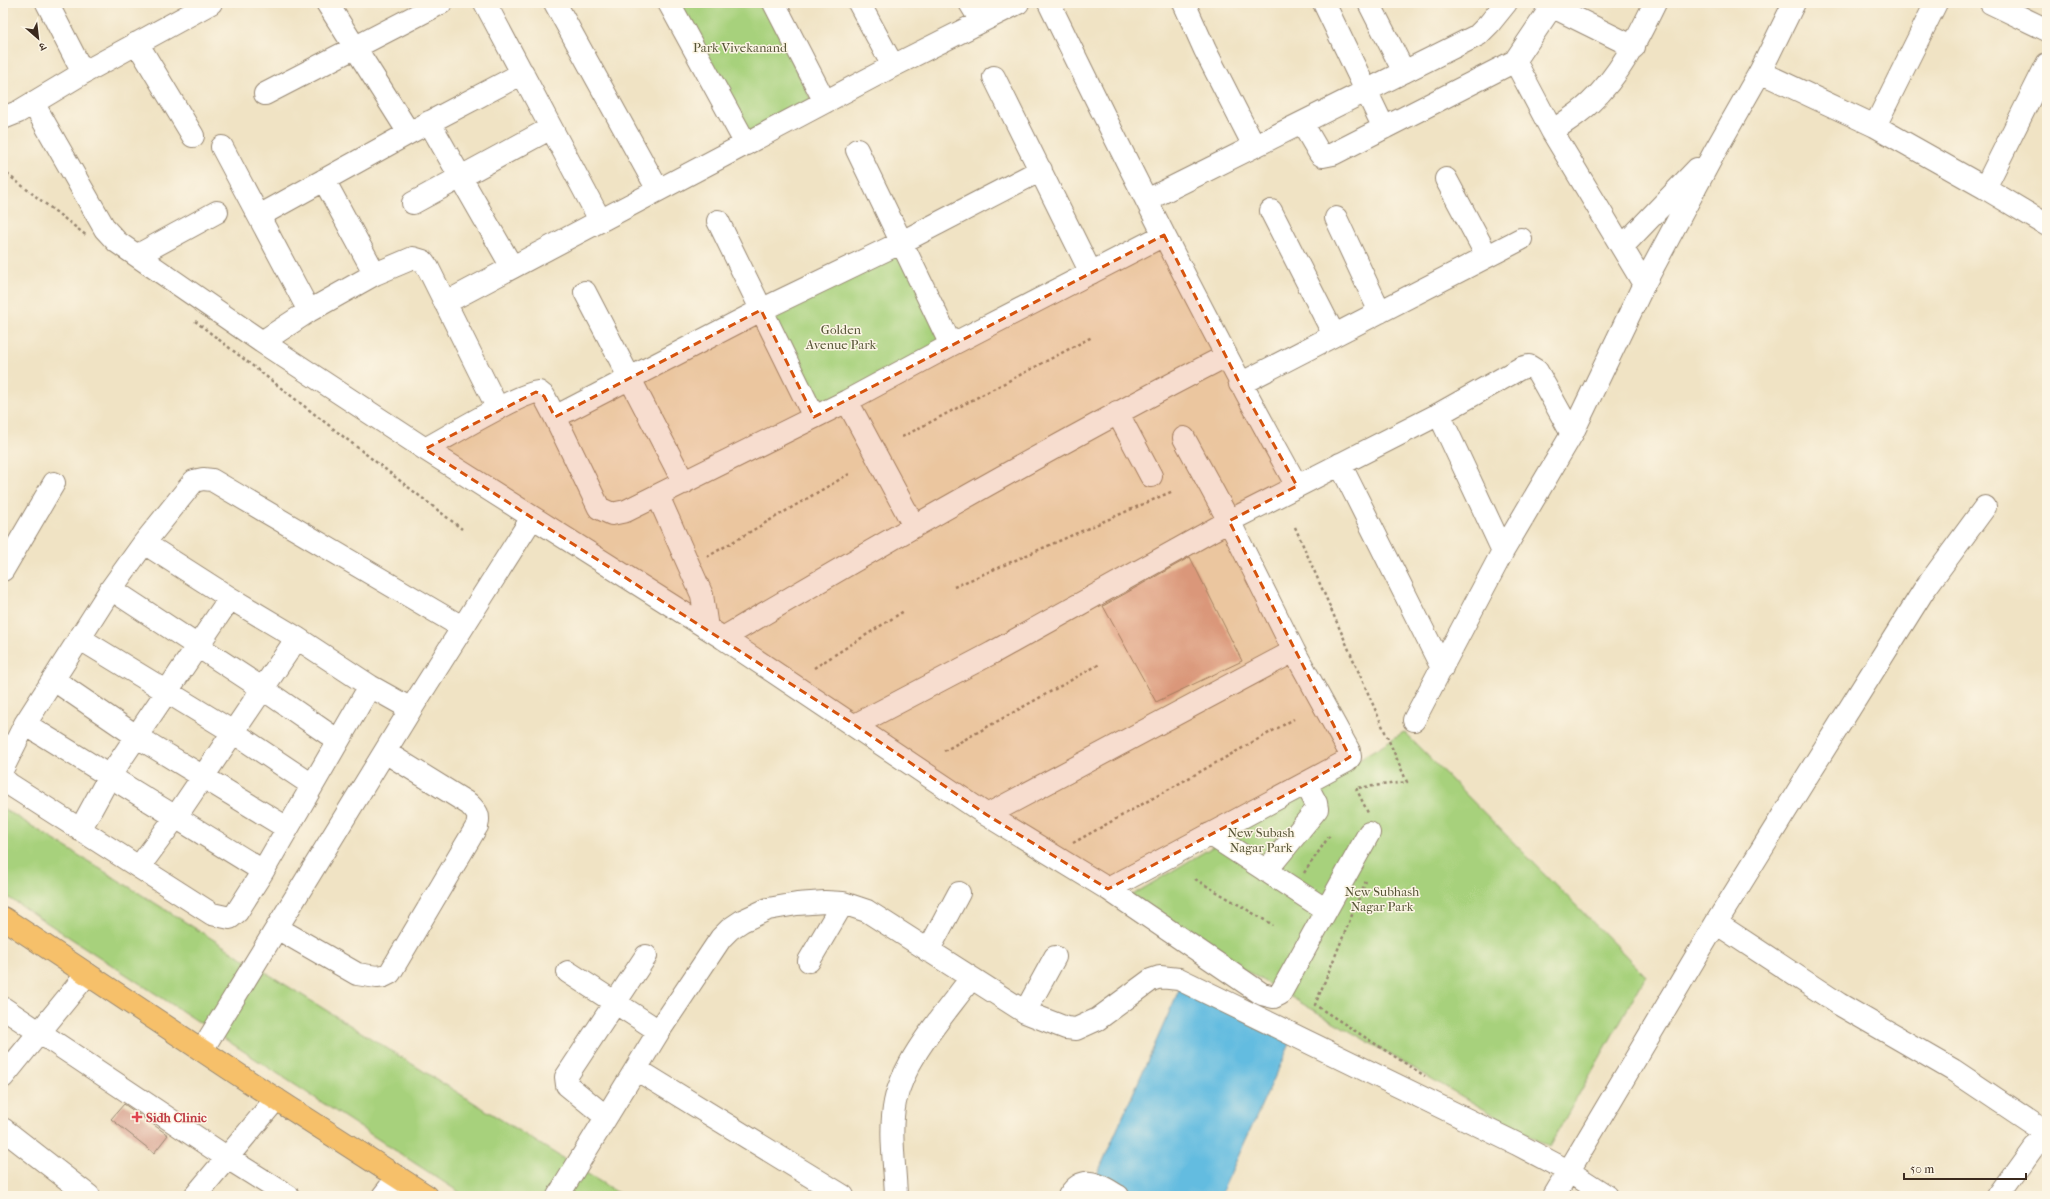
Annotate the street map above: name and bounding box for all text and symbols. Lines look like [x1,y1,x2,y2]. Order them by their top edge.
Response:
north arrow [18,18,58,58]
text: उ [36,39,49,54]
park label: Park Vivekanand [693,40,788,55]
park label: Golden Avenue Park [805,322,877,352]
park label: New Subash Nagar Park [1227,825,1295,855]
park label: New Subhash Nagar Park [1345,884,1420,914]
place label: Sidh Clinic [146,1110,207,1125]
marker: Sidh Clinic [131,1111,143,1123]
scale bar [1904,1155,2026,1181]
text: 50 m [1910,1162,1934,1176]

